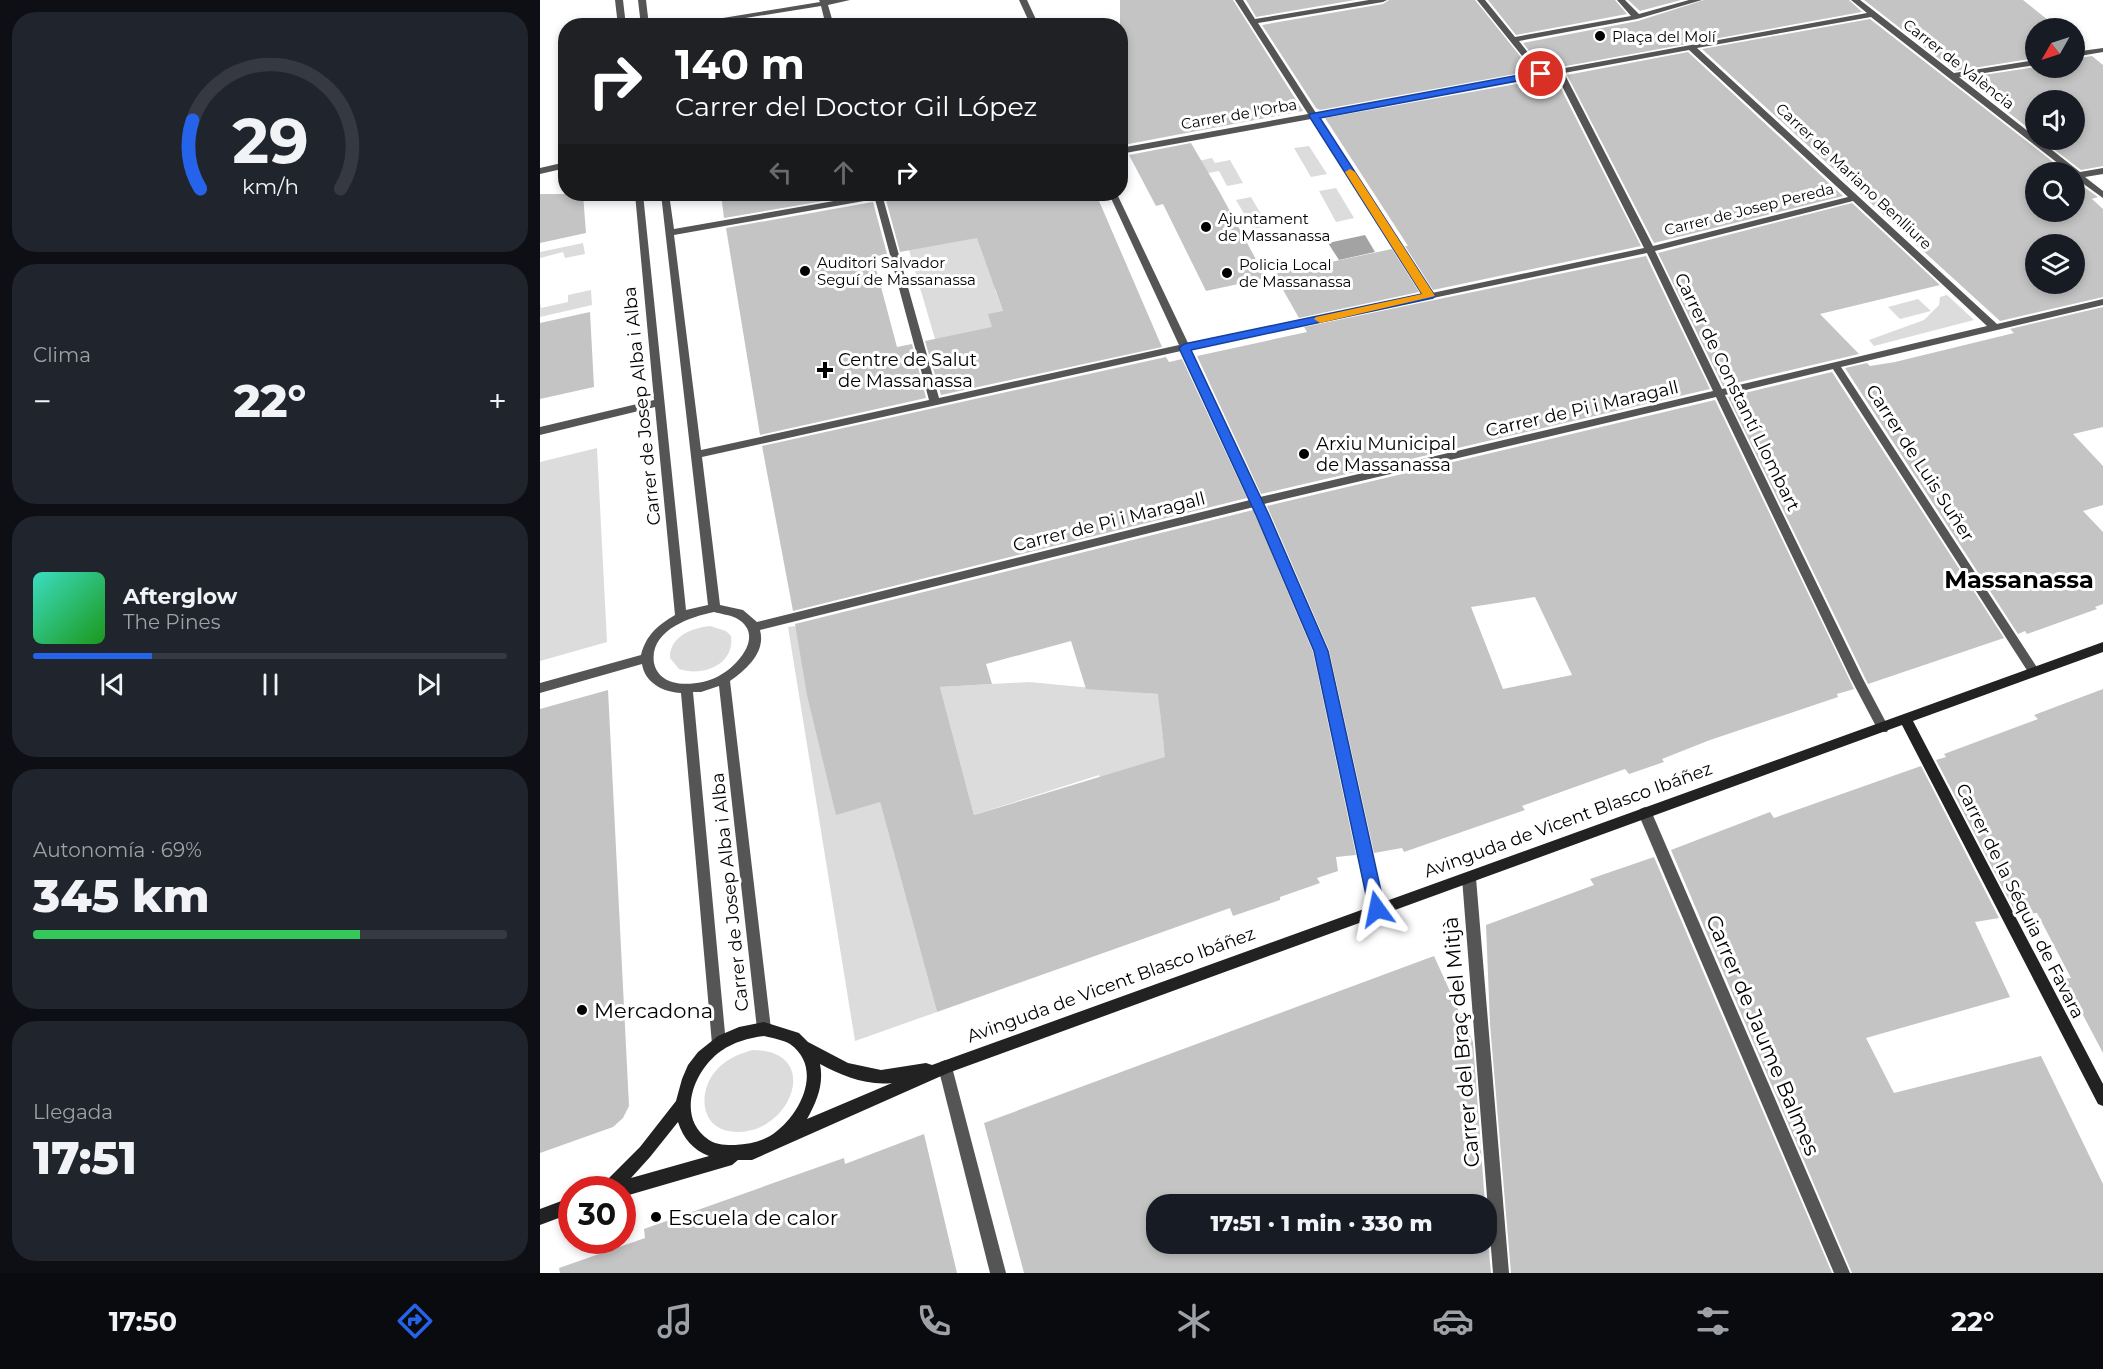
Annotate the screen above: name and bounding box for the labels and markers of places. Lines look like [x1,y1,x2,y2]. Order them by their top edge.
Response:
place label: Plaça del Molí [1612,27,1717,46]
marker: Plaça del Molí [1593,29,1607,43]
pin [1515,48,1566,99]
place label: Ajuntament de Massanassa [1218,209,1330,245]
marker: Ajuntament de Massanassa [1199,220,1213,234]
place label: Auditori Salvador Seguí de Massanassa [817,253,976,289]
place label: Policia Local de Massanassa [1239,255,1351,291]
marker: Auditori Salvador Seguí de Massanassa [798,264,812,278]
marker: Policia Local de Massanassa [1220,266,1234,280]
place label: Centre de Salut de Massanassa [838,349,977,392]
marker: Centre de Salut de Massanassa [816,361,834,379]
place label: Arxiu Municipal de Massanassa [1316,433,1456,476]
marker: Arxiu Municipal de Massanassa [1297,447,1311,461]
place label: Mercadona [594,998,713,1023]
marker: Mercadona [575,1003,589,1017]
place label: Escuela de calor [668,1205,838,1230]
marker: Escuela de calor [649,1210,663,1224]

